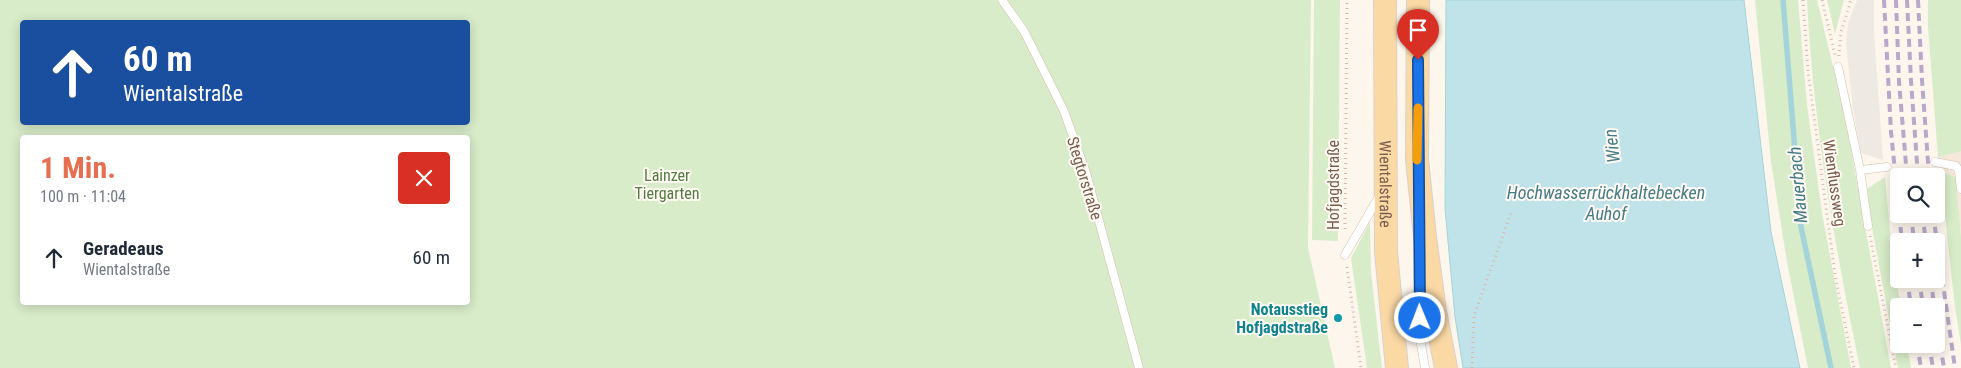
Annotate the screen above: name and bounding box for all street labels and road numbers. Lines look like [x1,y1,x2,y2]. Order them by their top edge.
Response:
street label: Stegtorstraße [1063,134,1106,222]
street label: Wienflussweg [1819,139,1850,228]
street label: Hofjagdstraße [1324,140,1343,230]
street label: Wientalstraße [1376,140,1395,228]

